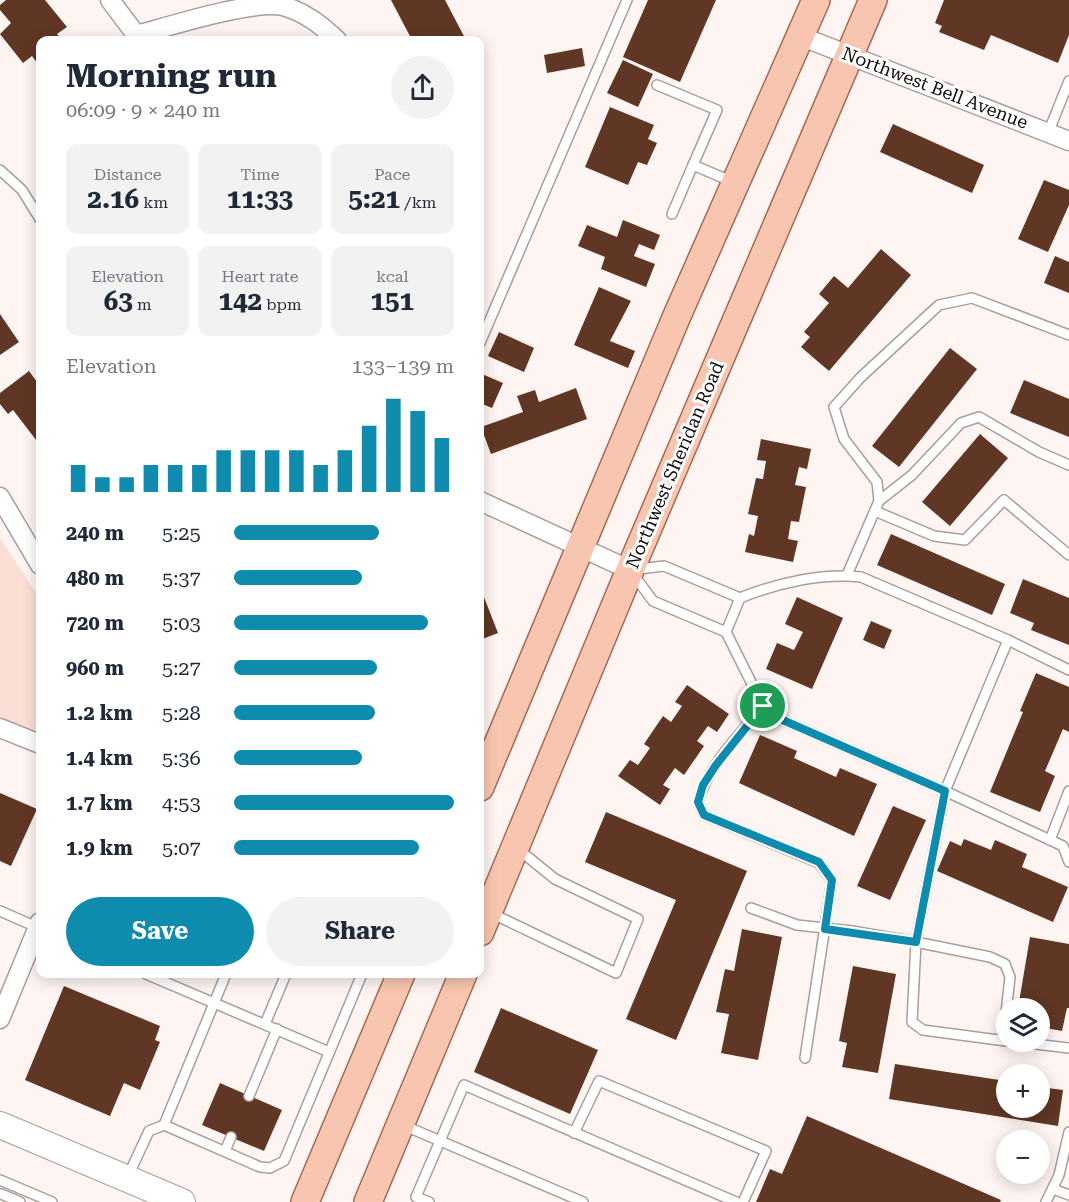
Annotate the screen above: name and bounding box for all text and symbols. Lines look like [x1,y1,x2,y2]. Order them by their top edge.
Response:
street label: Northwest Bell Avenue [839,42,1031,133]
text: Morning run [66,56,277,95]
button: share [391,56,454,119]
text: 06:09 · 9 × 240 m [66,98,221,122]
text: Distance [94,165,162,184]
text: Time [240,165,280,184]
text: Pace [374,165,410,184]
text: 2.16 [87,184,139,214]
text: 11:33 [227,184,293,214]
text: 5:21 [348,184,400,214]
text: km [139,193,168,212]
text: /km [400,193,436,212]
text: Elevation [91,267,164,286]
text: Heart rate [222,267,298,286]
text: kcal [376,267,408,286]
text: 63 [104,286,133,316]
text: 142 [218,286,262,316]
text: 151 [370,286,414,316]
text: m [133,295,152,314]
text: bpm [262,295,302,314]
text: Elevation [66,354,157,378]
text: 133–139 m [351,354,454,378]
street label: Northwest Sheridan Road [621,358,728,571]
text: 240 m [66,521,124,545]
text: 5:25 [162,521,201,545]
text: 480 m [66,566,124,590]
text: 5:37 [162,566,201,590]
text: 720 m [66,611,124,635]
text: 5:03 [162,611,201,635]
text: 960 m [66,656,124,680]
text: 5:27 [162,656,201,680]
pin [737,680,788,731]
icon: arrive [746,689,779,722]
text: 1.2 km [66,701,133,725]
text: 5:28 [162,701,201,725]
text: 1.4 km [66,746,133,770]
text: 5:36 [162,746,201,770]
text: 1.7 km [66,791,133,815]
text: 4:53 [162,791,201,815]
text: 1.9 km [66,836,133,860]
text: 5:07 [162,836,201,860]
button: Save [66,897,254,966]
button: Share [266,897,454,966]
map controls [996,998,1050,1184]
button: layers [996,998,1050,1052]
button: + [996,1064,1050,1118]
button: − [996,1130,1050,1184]

